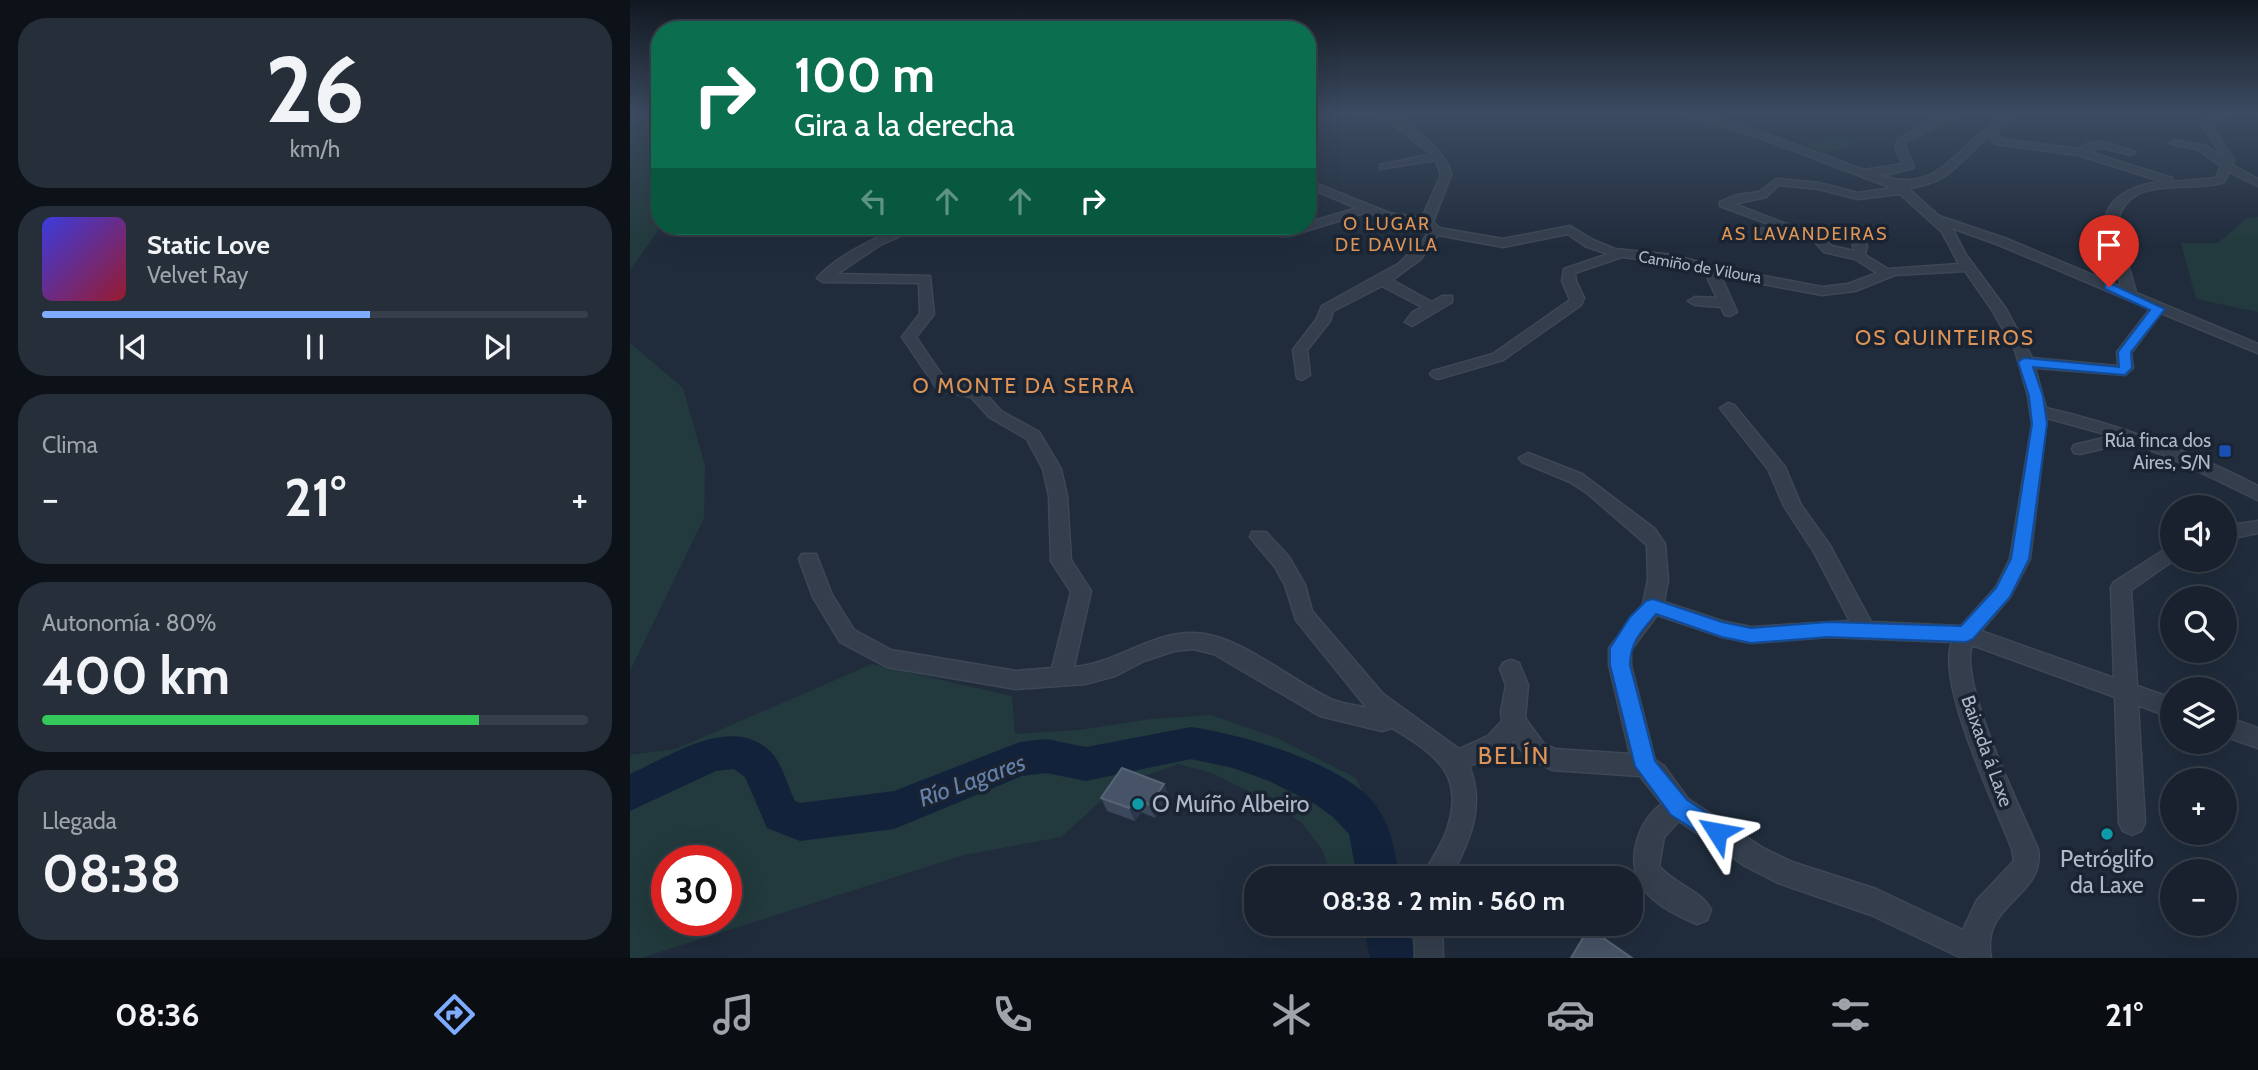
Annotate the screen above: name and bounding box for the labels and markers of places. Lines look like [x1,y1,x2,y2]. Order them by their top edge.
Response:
pin [2079,215,2139,287]
place label: Rúa finca dos Aires, S/N [2105,429,2211,474]
marker: Rúa finca dos Aires, S/N [2217,443,2233,459]
place label: O Muíño Albeiro [1152,790,1309,818]
marker: O Muíño Albeiro [1130,796,1146,812]
marker: Petróglifo da Laxe [2099,826,2115,842]
place label: Petróglifo da Laxe [2060,845,2154,899]

